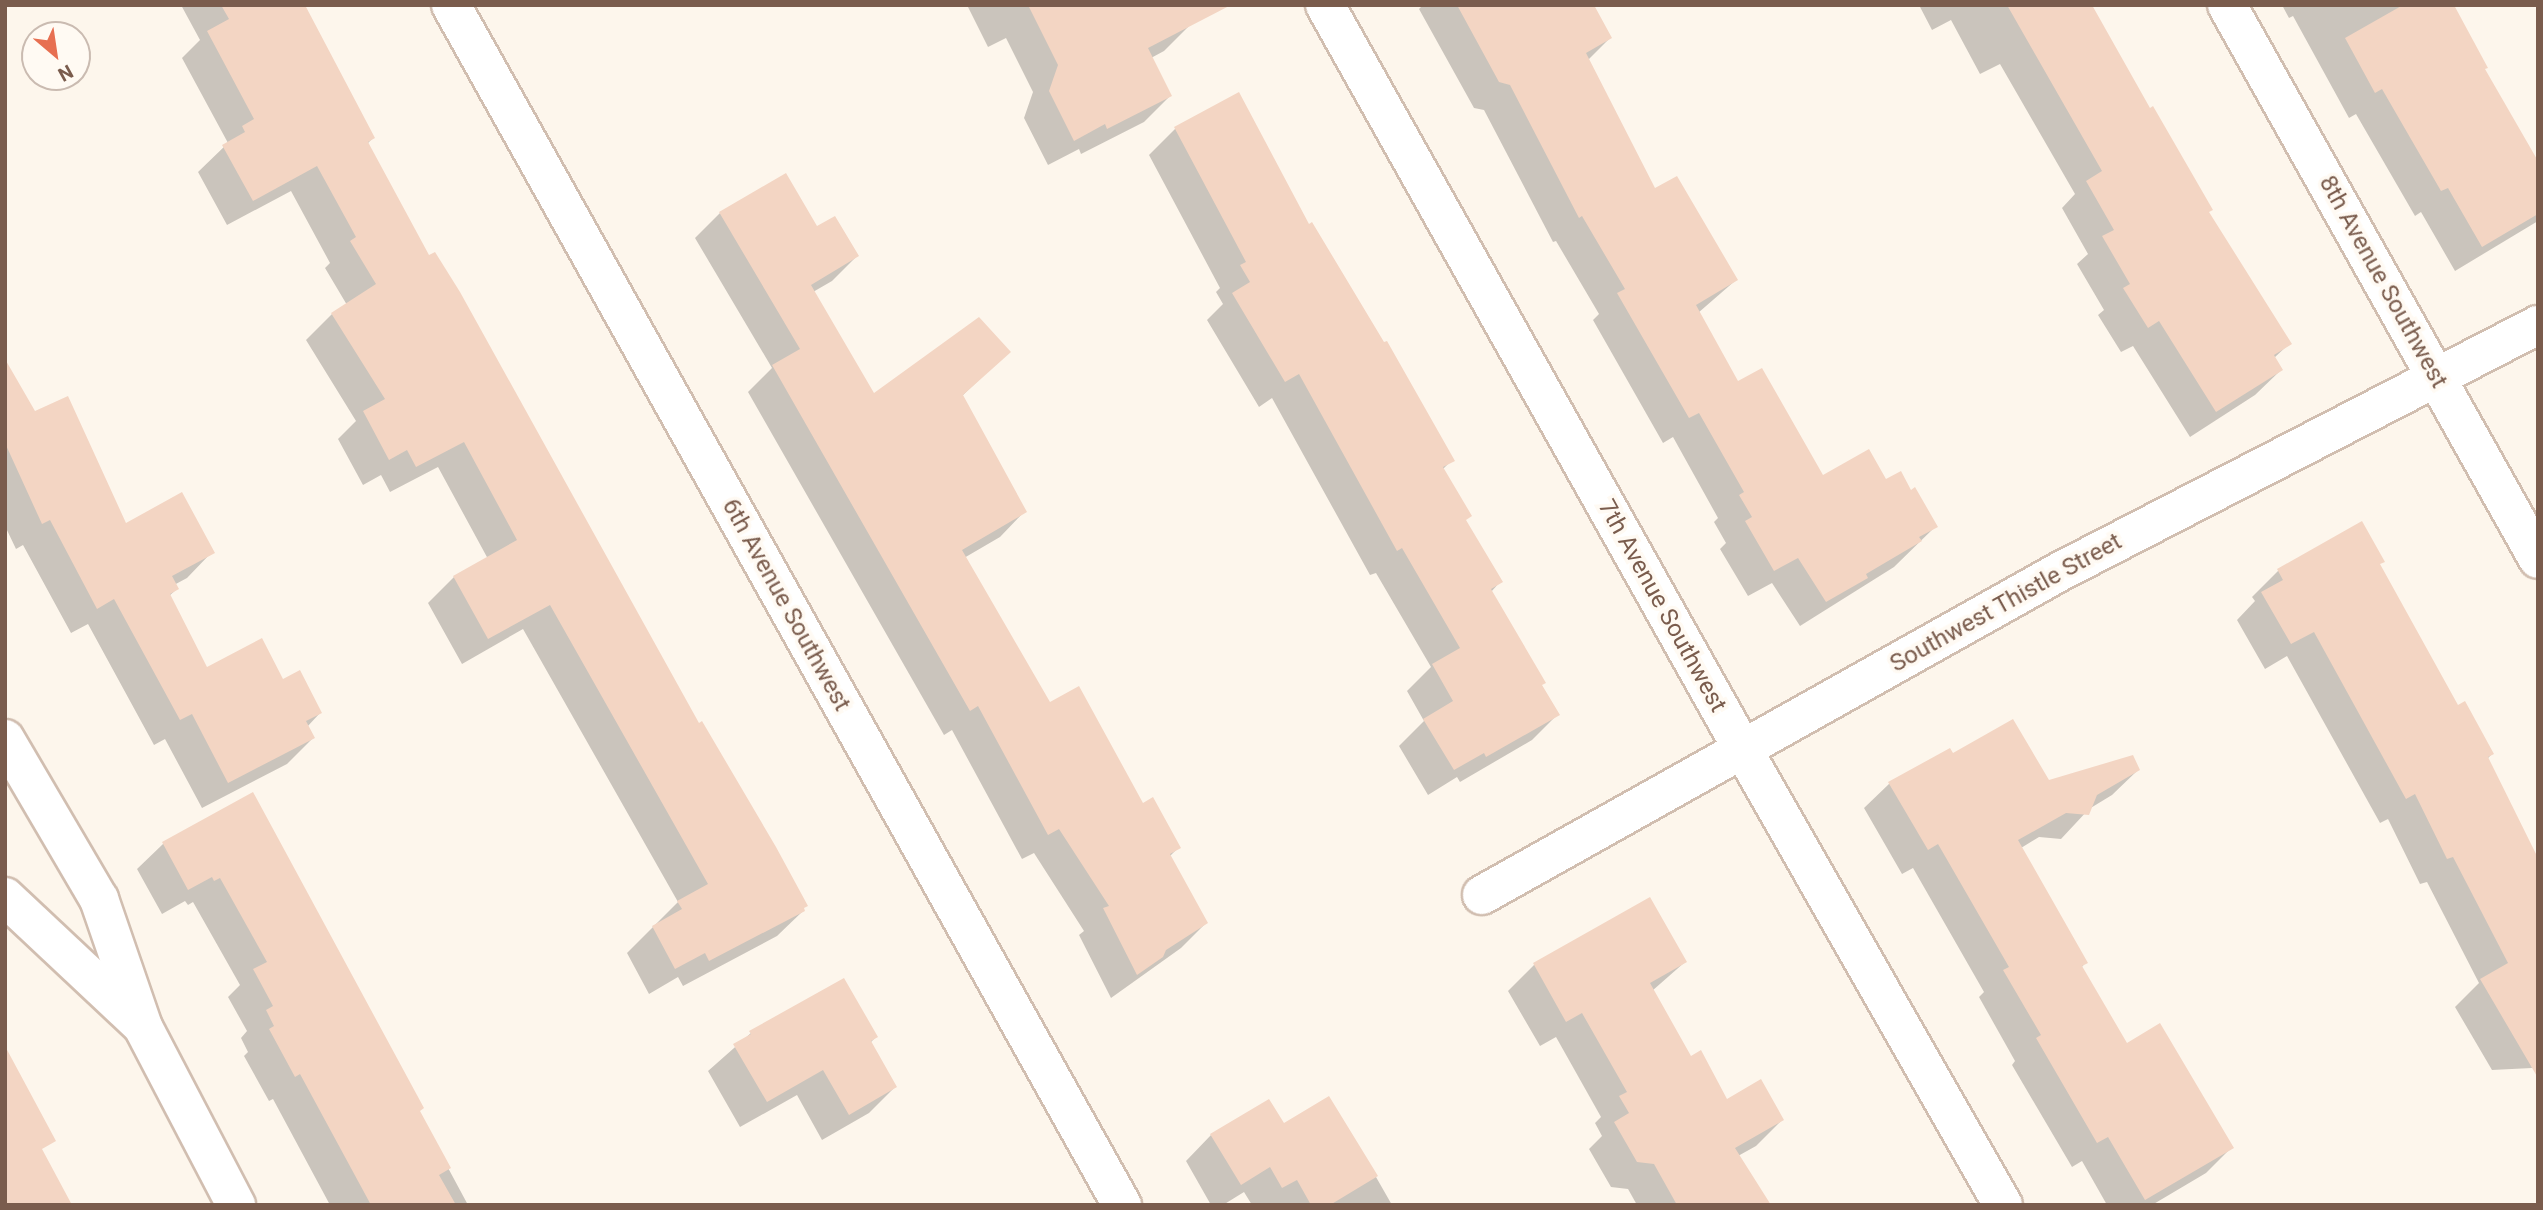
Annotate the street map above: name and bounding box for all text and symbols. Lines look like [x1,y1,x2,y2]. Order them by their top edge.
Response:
north arrow [21,21,91,91]
text: N [54,60,77,86]
street label: 8th Avenue Southwest [2313,171,2453,393]
street label: 6th Avenue Southwest [716,494,856,716]
street label: 7th Avenue Southwest [1592,495,1732,717]
street label: Southwest Thistle Street [1885,527,2127,679]

